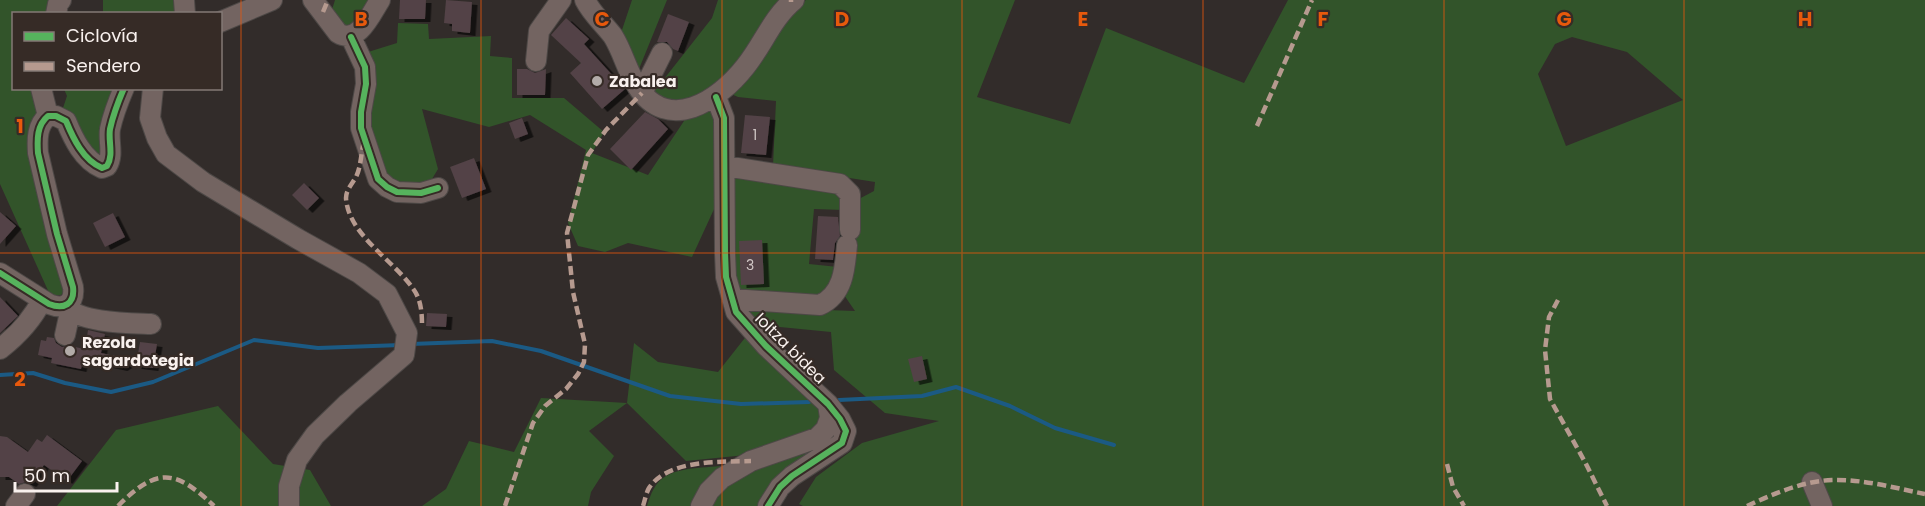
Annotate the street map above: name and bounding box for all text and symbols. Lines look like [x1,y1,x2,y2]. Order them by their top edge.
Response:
text: B [354,5,368,33]
text: C [594,5,610,33]
text: D [835,5,849,33]
text: E [1078,5,1088,33]
text: F [1318,5,1329,33]
text: G [1556,5,1572,33]
text: H [1798,5,1812,33]
legend [12,12,222,90]
text: Ciclovía [66,23,138,48]
text: Sendero [66,53,141,78]
place label: Zabalea [609,70,677,93]
marker: Zabalea [590,74,604,88]
text: 1 [16,112,24,140]
house number: 1 [753,125,757,145]
house number: 3 [746,255,754,275]
street label: Ioltza bidea [750,307,832,389]
place label: Rezola sagardotegia [82,331,194,372]
marker: Rezola sagardotegia [63,344,77,358]
text: 2 [14,365,26,393]
scale bar [15,455,117,493]
text: 50 m [24,463,70,488]

